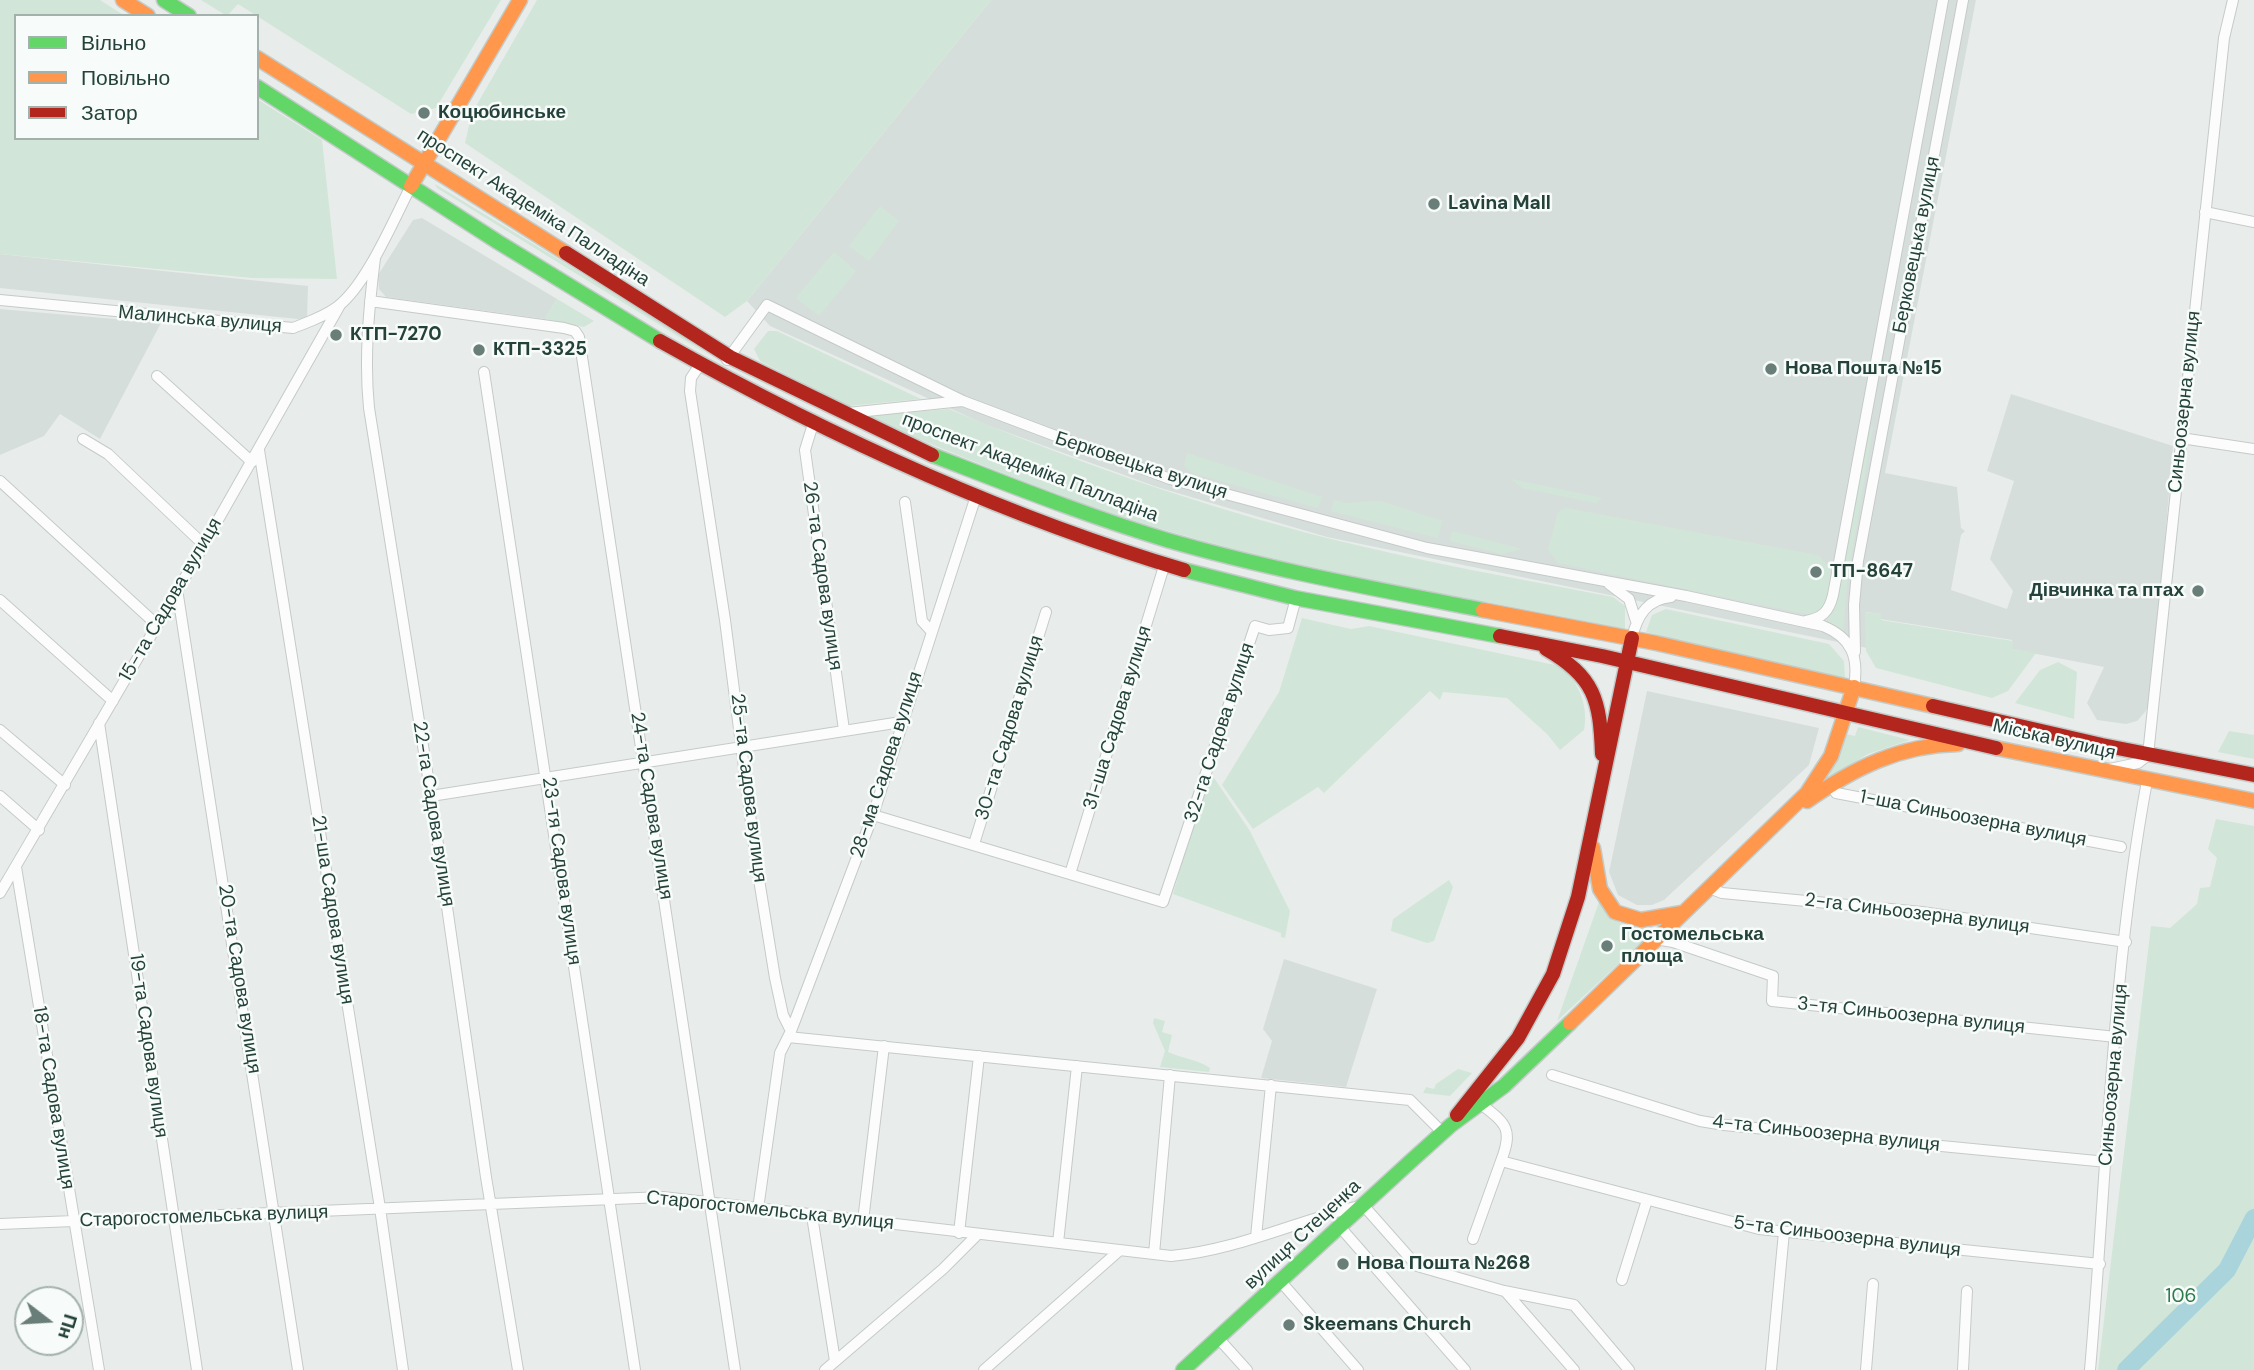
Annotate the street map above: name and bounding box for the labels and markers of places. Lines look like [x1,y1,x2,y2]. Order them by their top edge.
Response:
place label: Коцюбинське [438,102,566,124]
marker: Коцюбинське [416,105,432,121]
place label: Lavina Mall [1448,193,1551,215]
marker: Lavina Mall [1426,196,1442,212]
place label: КТП-7270 [350,324,442,346]
marker: КТП-7270 [328,327,344,343]
place label: КТП-3325 [493,339,587,361]
marker: КТП-3325 [471,342,487,358]
place label: Нова Пошта №15 [1785,358,1942,380]
marker: Нова Пошта №15 [1763,361,1779,377]
place label: ТП-8647 [1830,561,1913,583]
marker: ТП-8647 [1808,564,1824,580]
place label: Дівчинка та птах [2029,580,2184,602]
marker: Дівчинка та птах [2190,583,2206,599]
place label: Гостомельська площа [1621,924,1764,968]
marker: Гостомельська площа [1599,938,1615,954]
place label: Нова Пошта №268 [1357,1253,1530,1275]
marker: Нова Пошта №268 [1335,1256,1351,1272]
place label: Skeemans Church [1303,1314,1471,1336]
marker: Skeemans Church [1281,1317,1297,1333]

